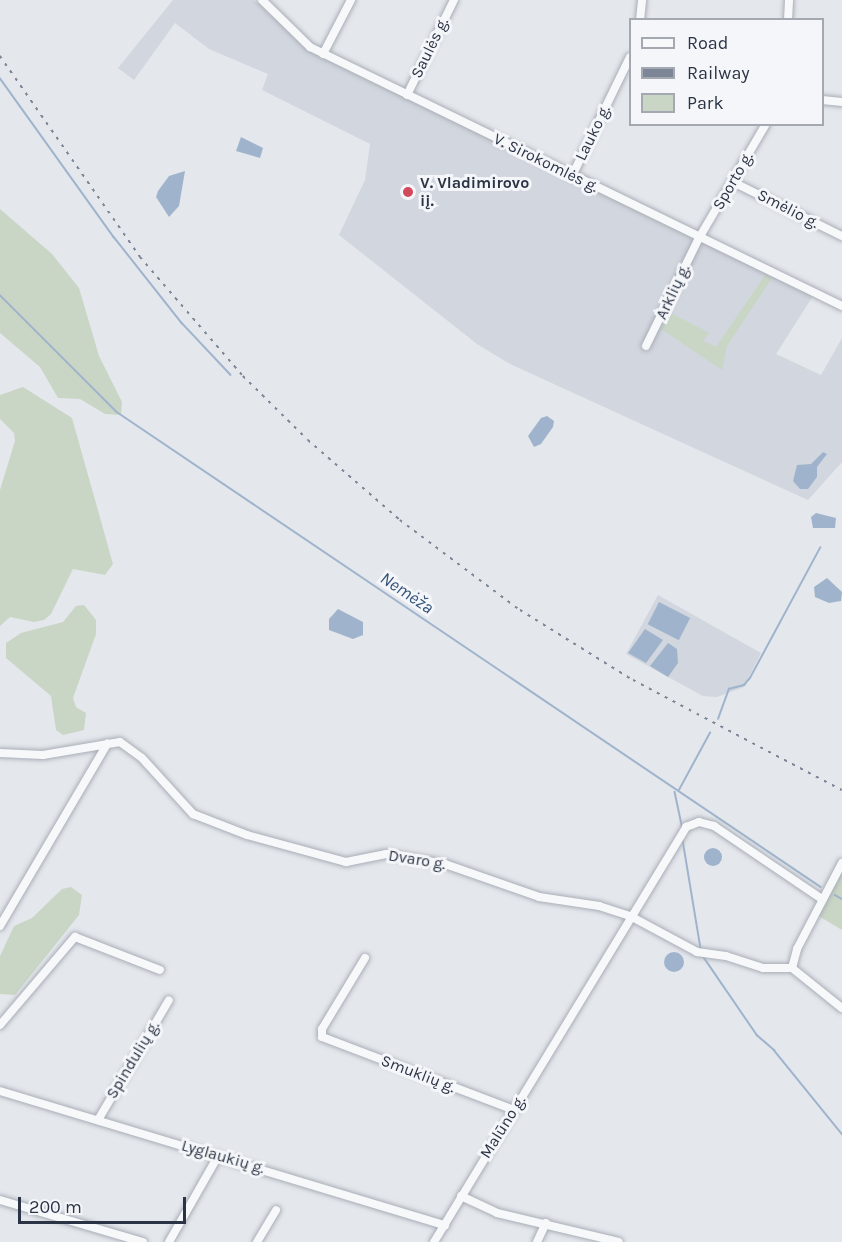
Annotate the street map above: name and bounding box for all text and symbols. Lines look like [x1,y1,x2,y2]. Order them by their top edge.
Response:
street label: Saulės g. [407,15,453,81]
legend [629,18,824,126]
text: Road [687,32,728,54]
text: Railway [687,62,750,84]
text: Park [687,92,724,114]
street label: Lauko g. [571,102,615,164]
street label: V. Sirokomlės g. [490,129,602,197]
street label: Sporto g. [709,148,757,214]
place label: V. Vladimirovo iį. [420,173,529,211]
marker: V. Vladimirovo iį. [401,185,415,199]
street label: Smėlio g. [754,185,822,233]
street label: Arklių g. [652,261,694,323]
water label: Nemėža [376,567,438,619]
street label: Dvaro g. [387,846,447,874]
street label: Spindulių g. [102,1018,164,1102]
street label: Smuklių g. [378,1051,458,1097]
street label: Malūno g. [476,1092,530,1162]
street label: Lyglaukių g. [179,1136,267,1178]
scale bar [21,1185,189,1223]
text: 200 m [29,1196,82,1218]

